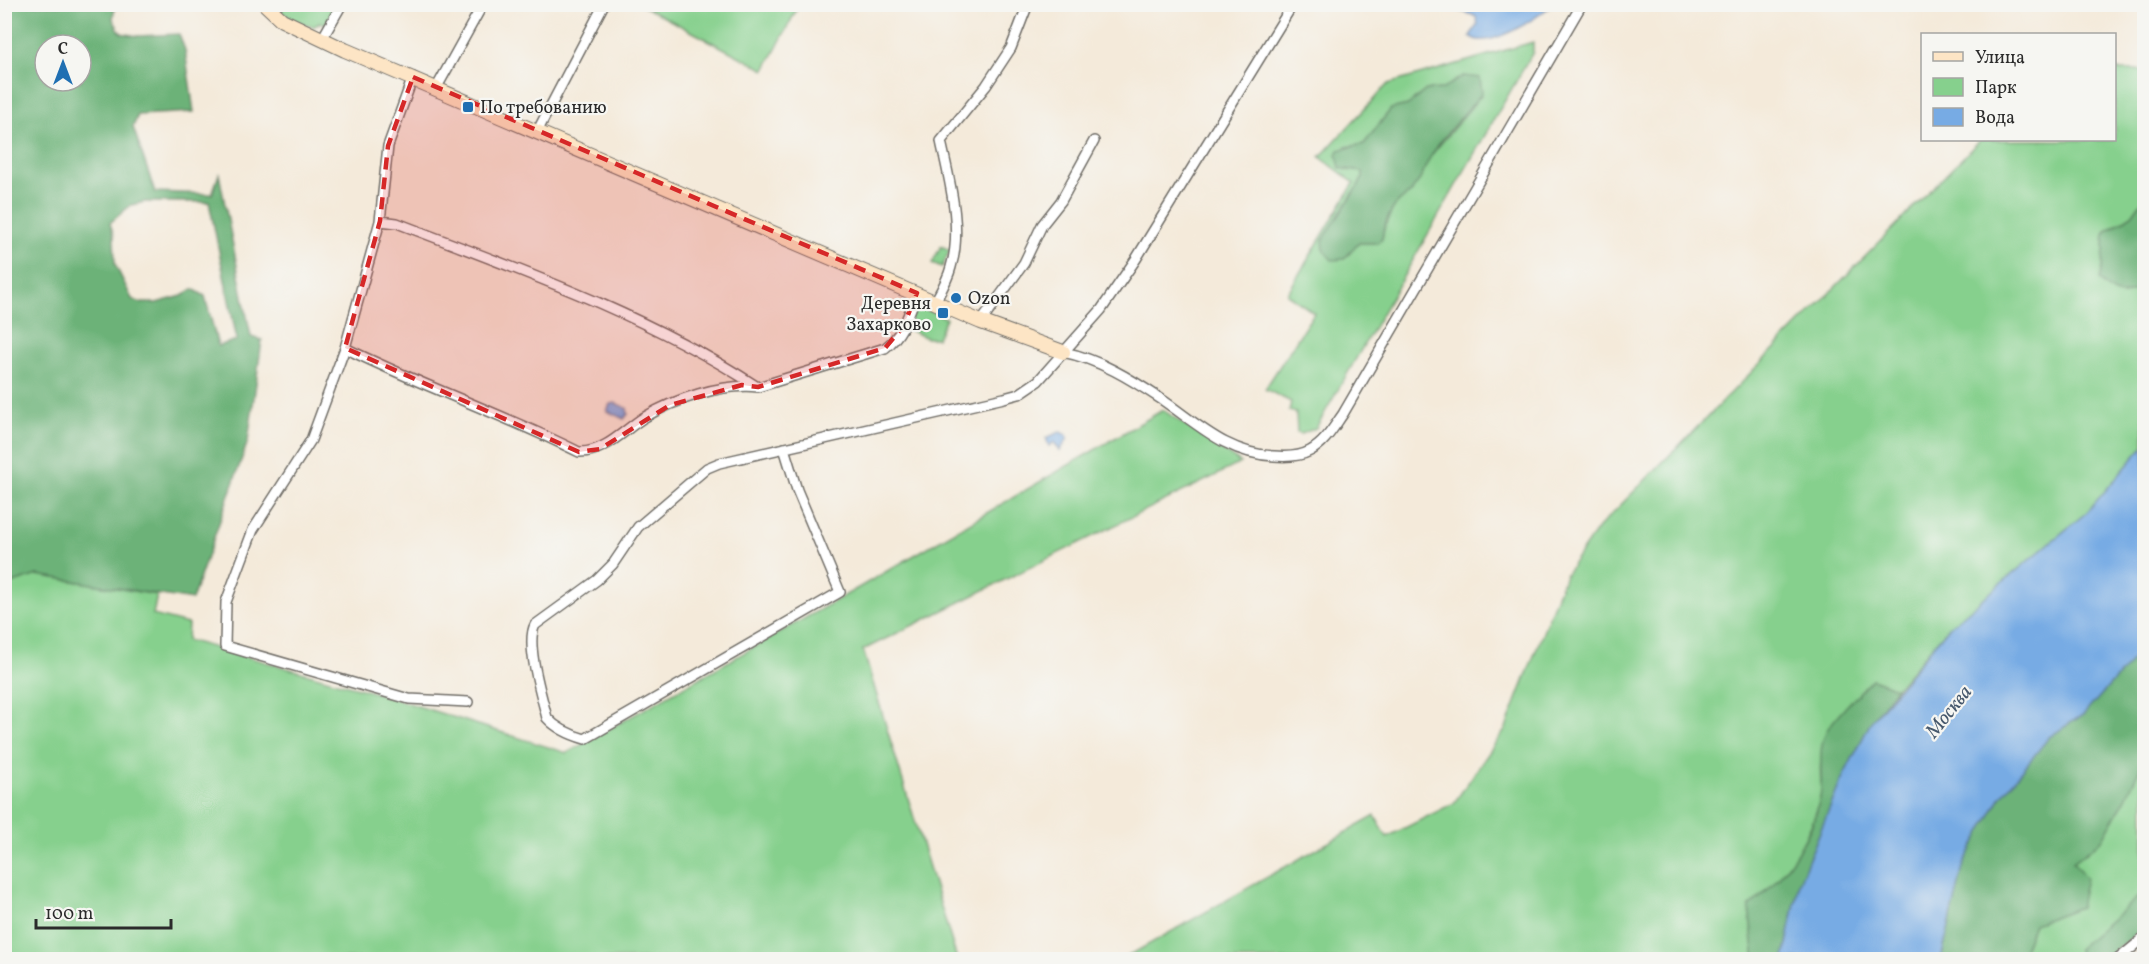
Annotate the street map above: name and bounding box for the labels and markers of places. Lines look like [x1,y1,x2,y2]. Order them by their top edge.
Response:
place label: По требованию [480,96,607,121]
marker: По требованию [461,100,475,114]
place label: Ozon [968,287,1011,312]
marker: Ozon [949,291,963,305]
place label: Деревня Захарково [846,292,931,338]
marker: Деревня Захарково [936,306,950,320]

